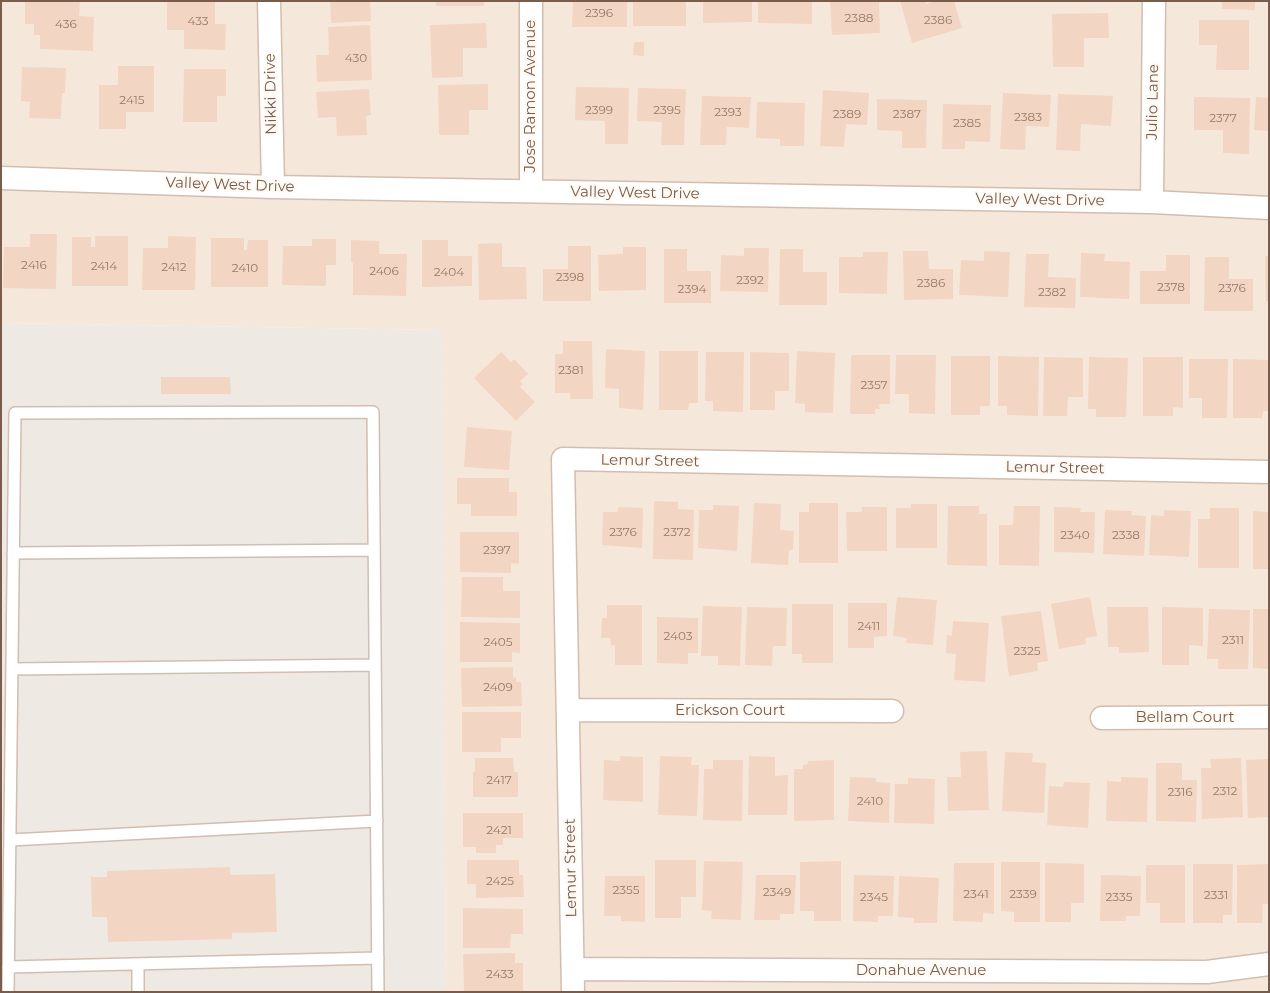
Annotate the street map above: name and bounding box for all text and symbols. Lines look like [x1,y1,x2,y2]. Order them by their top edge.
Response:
house number: 2396 [585,6,613,20]
house number: 2388 [845,11,873,25]
house number: 2386 [924,13,952,27]
house number: 433 [187,14,209,28]
house number: 436 [55,17,77,31]
street label: Jose Ramon Avenue [522,20,540,172]
house number: 430 [345,51,367,65]
street label: Nikki Drive [261,53,281,135]
street label: Julio Lane [1143,64,1163,140]
house number: 2415 [119,93,145,107]
house number: 2399 [585,103,613,117]
house number: 2395 [653,103,681,117]
house number: 2393 [714,105,742,119]
house number: 2389 [833,107,861,121]
house number: 2387 [893,107,921,121]
house number: 2383 [1014,110,1042,124]
house number: 2377 [1209,111,1237,125]
house number: 2385 [953,116,981,130]
street label: Valley West Drive [165,174,295,196]
street label: Valley West Drive [570,183,700,203]
street label: Valley West Drive [975,190,1105,210]
house number: 2416 [21,258,47,272]
house number: 2414 [91,259,117,273]
house number: 2412 [161,260,187,274]
house number: 2410 [232,261,258,275]
house number: 2406 [369,264,399,278]
house number: 2404 [434,265,464,279]
house number: 2398 [556,270,584,284]
house number: 2392 [736,273,764,287]
house number: 2386 [917,276,945,290]
house number: 2378 [1157,280,1185,294]
house number: 2376 [1218,281,1246,295]
house number: 2394 [678,282,706,296]
house number: 2382 [1038,285,1066,299]
house number: 2381 [558,363,584,377]
house number: 2357 [860,378,888,392]
street label: Lemur Street [600,451,700,471]
street label: Lemur Street [1005,458,1105,478]
house number: 2376 [609,525,637,539]
house number: 2372 [663,525,691,539]
house number: 2340 [1060,528,1090,542]
house number: 2338 [1112,528,1140,542]
house number: 2397 [483,543,511,557]
house number: 2411 [858,619,880,633]
house number: 2403 [663,629,693,643]
house number: 2311 [1222,633,1244,647]
house number: 2405 [483,635,513,649]
house number: 2325 [1013,644,1041,658]
house number: 2409 [483,680,513,694]
street label: Erickson Court [675,702,785,720]
street label: Bellam Court [1135,709,1235,727]
house number: 2417 [486,773,512,787]
house number: 2312 [1213,784,1237,798]
house number: 2316 [1167,785,1193,799]
house number: 2410 [857,794,883,808]
street label: Lemur Street [561,818,581,918]
house number: 2421 [486,823,512,837]
house number: 2425 [486,874,514,888]
house number: 2355 [613,883,639,897]
house number: 2349 [763,885,791,899]
house number: 2341 [963,887,989,901]
house number: 2339 [1009,887,1037,901]
house number: 2331 [1204,888,1228,902]
house number: 2345 [860,890,888,904]
house number: 2335 [1106,890,1132,904]
street label: Donahue Avenue [856,962,986,980]
house number: 2433 [486,967,514,981]

